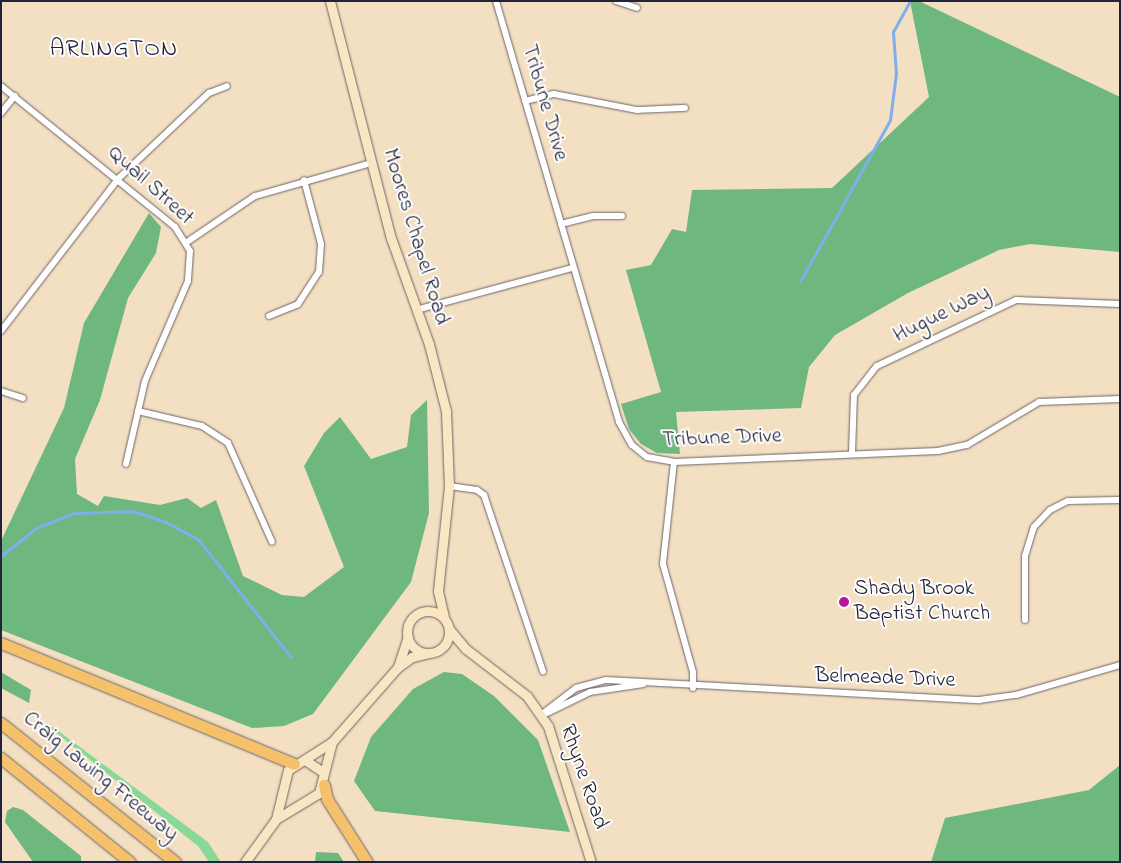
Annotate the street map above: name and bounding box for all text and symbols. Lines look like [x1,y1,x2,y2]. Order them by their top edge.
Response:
district label: ARLINGTON [49,36,179,64]
street label: Tribune Drive [515,42,573,164]
street label: Quail Street [101,140,199,232]
street label: Moores Chapel Road [376,146,454,328]
street label: Hugue Way [889,280,995,350]
street label: Tribune Drive [662,424,782,454]
place label: Shady Brook Baptist Church [854,576,990,628]
marker: Shady Brook Baptist Church [838,596,850,608]
street label: Belmeade Drive [814,663,956,695]
street label: Craig Lawing Freeway [17,706,183,848]
street label: Rhyne Road [553,721,613,833]

